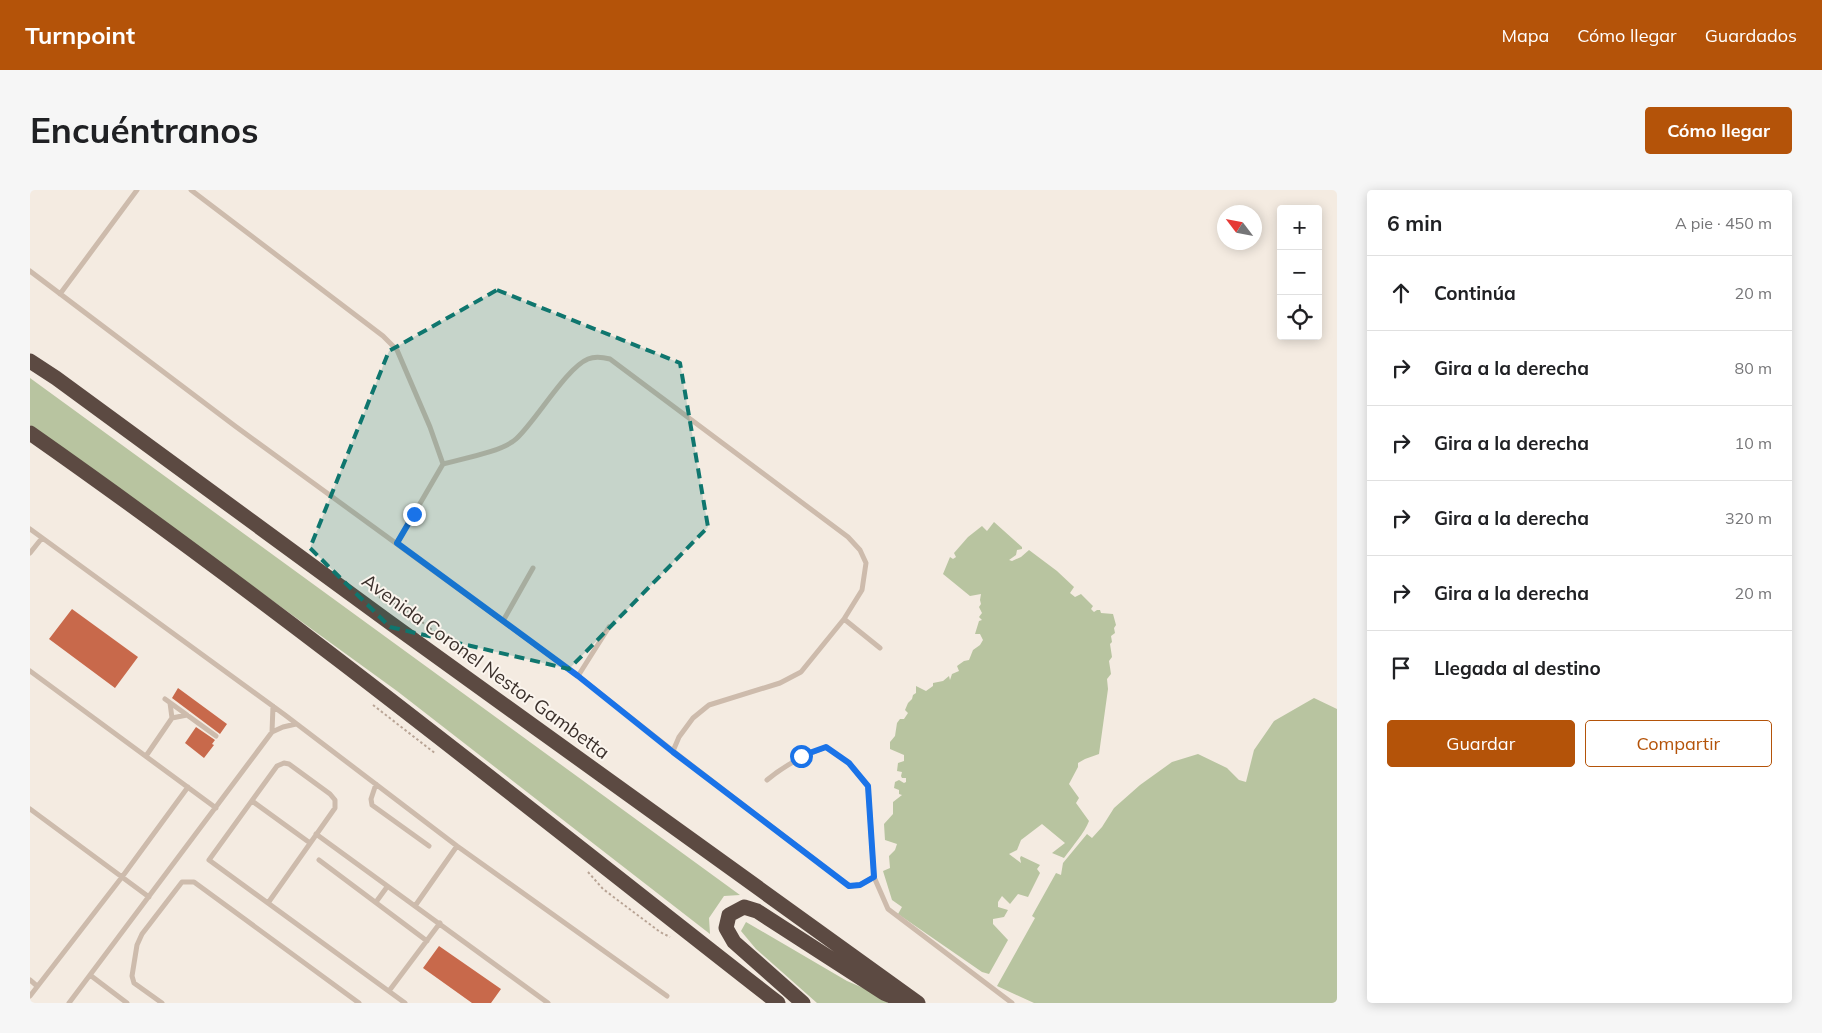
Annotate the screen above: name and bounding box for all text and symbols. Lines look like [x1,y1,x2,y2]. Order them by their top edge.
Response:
text: Turnpoint [25,20,135,50]
text: Mapa [1501,24,1549,47]
text: Cómo llegar [1577,24,1677,47]
text: Guardados [1705,24,1797,47]
button: Cómo llegar [1645,107,1792,154]
text: Encuéntranos [30,108,259,152]
north arrow [1217,205,1262,250]
map controls [1277,205,1322,340]
button: + [1277,205,1322,250]
text: 6 min [1387,210,1442,236]
text: A pie · 450 m [1675,213,1772,233]
button: − [1277,250,1322,295]
icon: ahead [1387,279,1415,307]
text: Continúa [1434,281,1516,305]
text: 20 m [1735,283,1772,303]
button: locate [1277,295,1322,340]
icon: right [1387,354,1415,382]
text: Gira a la derecha [1434,356,1589,380]
text: 80 m [1735,358,1772,378]
icon: right [1387,429,1415,457]
text: Gira a la derecha [1434,431,1589,455]
text: 10 m [1735,433,1772,453]
route end [403,503,426,526]
icon: right [1387,504,1415,532]
text: Gira a la derecha [1434,506,1589,530]
text: 320 m [1725,508,1772,528]
street label: Avenida Coronel Nestor Gambetta [358,568,614,764]
icon: right [1387,579,1415,607]
text: Gira a la derecha [1434,581,1589,605]
text: 20 m [1735,583,1772,603]
icon: arrive [1387,654,1415,682]
text: Llegada al destino [1434,656,1601,680]
button: Guardar [1387,720,1575,767]
button: Compartir [1585,720,1772,767]
route start [790,745,813,768]

